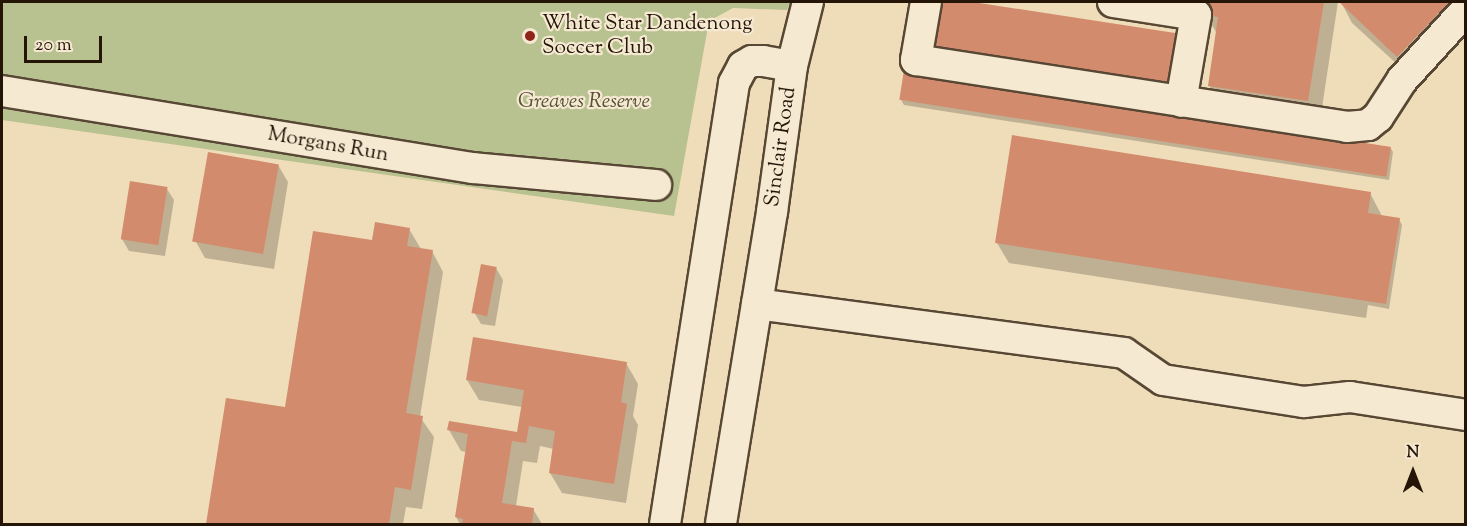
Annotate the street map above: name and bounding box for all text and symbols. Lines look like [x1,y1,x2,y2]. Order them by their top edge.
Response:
place label: White Star Dandenong Soccer Club [542,11,752,61]
scale bar [27,24,105,62]
marker: White Star Dandenong Soccer Club [523,29,537,43]
text: 20 m [35,33,72,59]
street label: Sinclair Road [760,85,802,209]
park label: Greaves Reserve [518,89,650,115]
street label: Morgans Run [266,122,390,168]
north arrow [1383,442,1443,502]
text: N [1407,442,1419,465]

